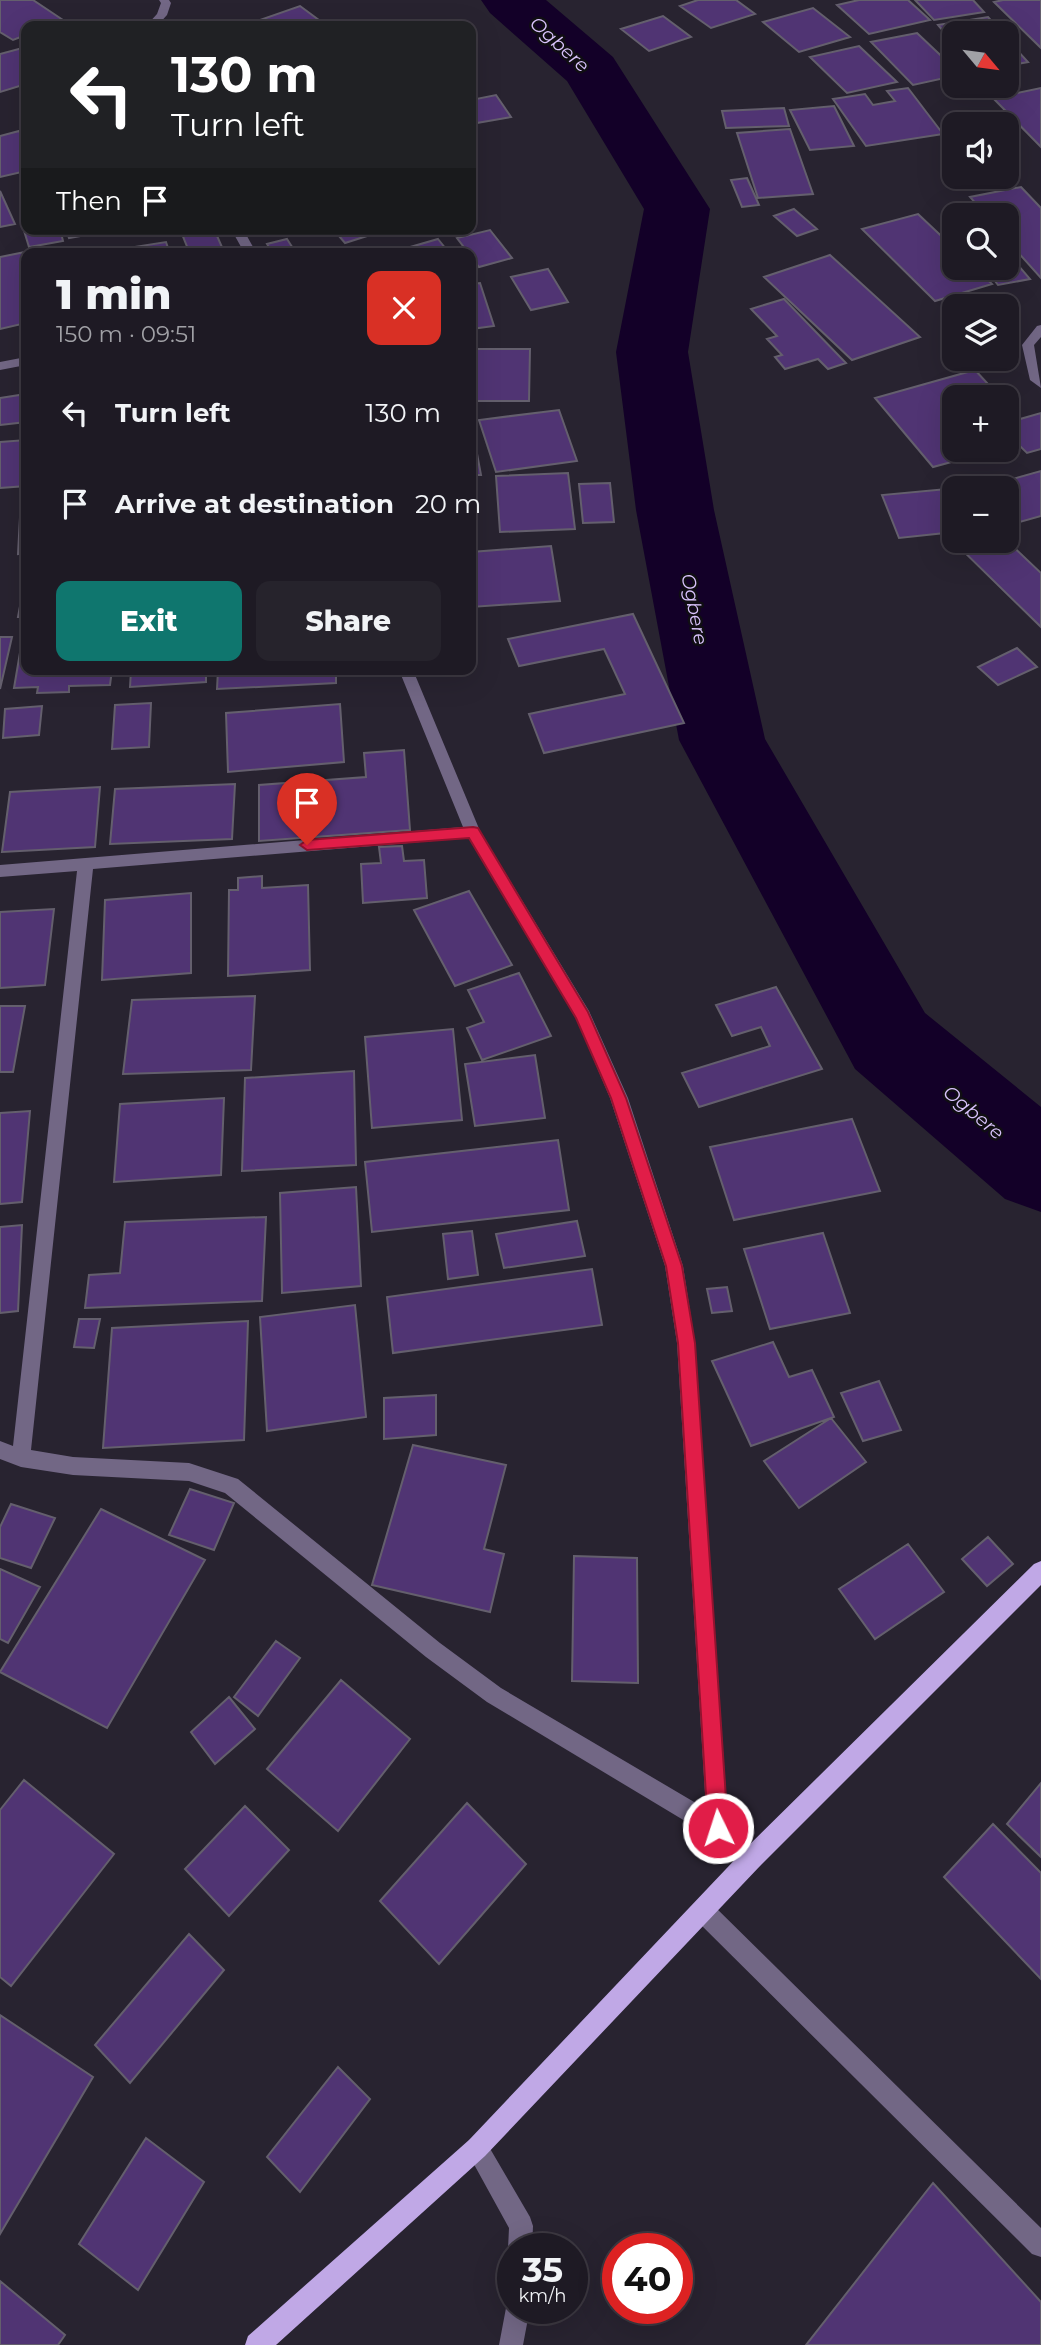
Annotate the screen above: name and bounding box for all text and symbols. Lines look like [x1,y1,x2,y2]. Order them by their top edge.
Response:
water label: Ogbere [525,12,594,77]
north arrow [942,21,1018,98]
map controls [942,21,1019,553]
text: 130 m [171,45,318,104]
icon: left [56,49,147,140]
text: Turn left [171,105,305,144]
button: sound [942,112,1019,189]
icon: arrive [136,182,174,220]
text: Then [56,185,122,217]
button: search [942,203,1019,280]
text: 1 min [56,268,172,320]
button: close [367,271,441,345]
button: layers [942,294,1019,371]
text: 150 m · 09:51 [56,320,196,348]
button: + [942,385,1019,462]
icon: left [56,394,94,432]
text: Turn left [115,397,231,429]
text: 130 m [365,397,441,429]
button: − [942,476,1019,553]
icon: arrive [56,485,94,523]
text: Arrive at destination [115,488,394,520]
text: 20 m [415,488,481,520]
water label: Ogbere [676,571,713,647]
button: Exit [56,581,242,661]
button: Share [256,581,441,661]
pin [277,773,337,845]
icon: arrive [288,784,326,822]
water label: Ogbere [939,1080,1009,1144]
position arrow [681,1791,755,1865]
speed limit sign: 40 [602,2233,693,2324]
text: 35 [522,2248,563,2291]
text: km/h [518,2285,567,2307]

